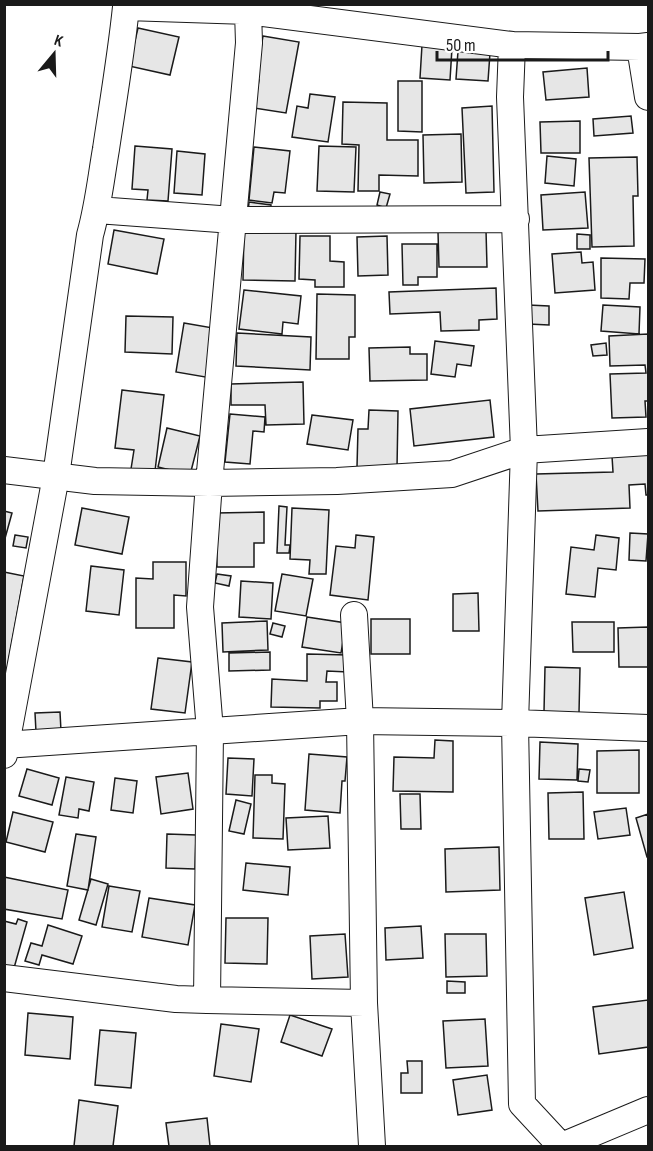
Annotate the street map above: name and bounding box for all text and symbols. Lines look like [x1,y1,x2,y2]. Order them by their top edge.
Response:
north arrow [24,24,84,84]
scale bar [437,24,608,62]
text: K [52,31,65,52]
text: 50 m [446,35,476,56]

